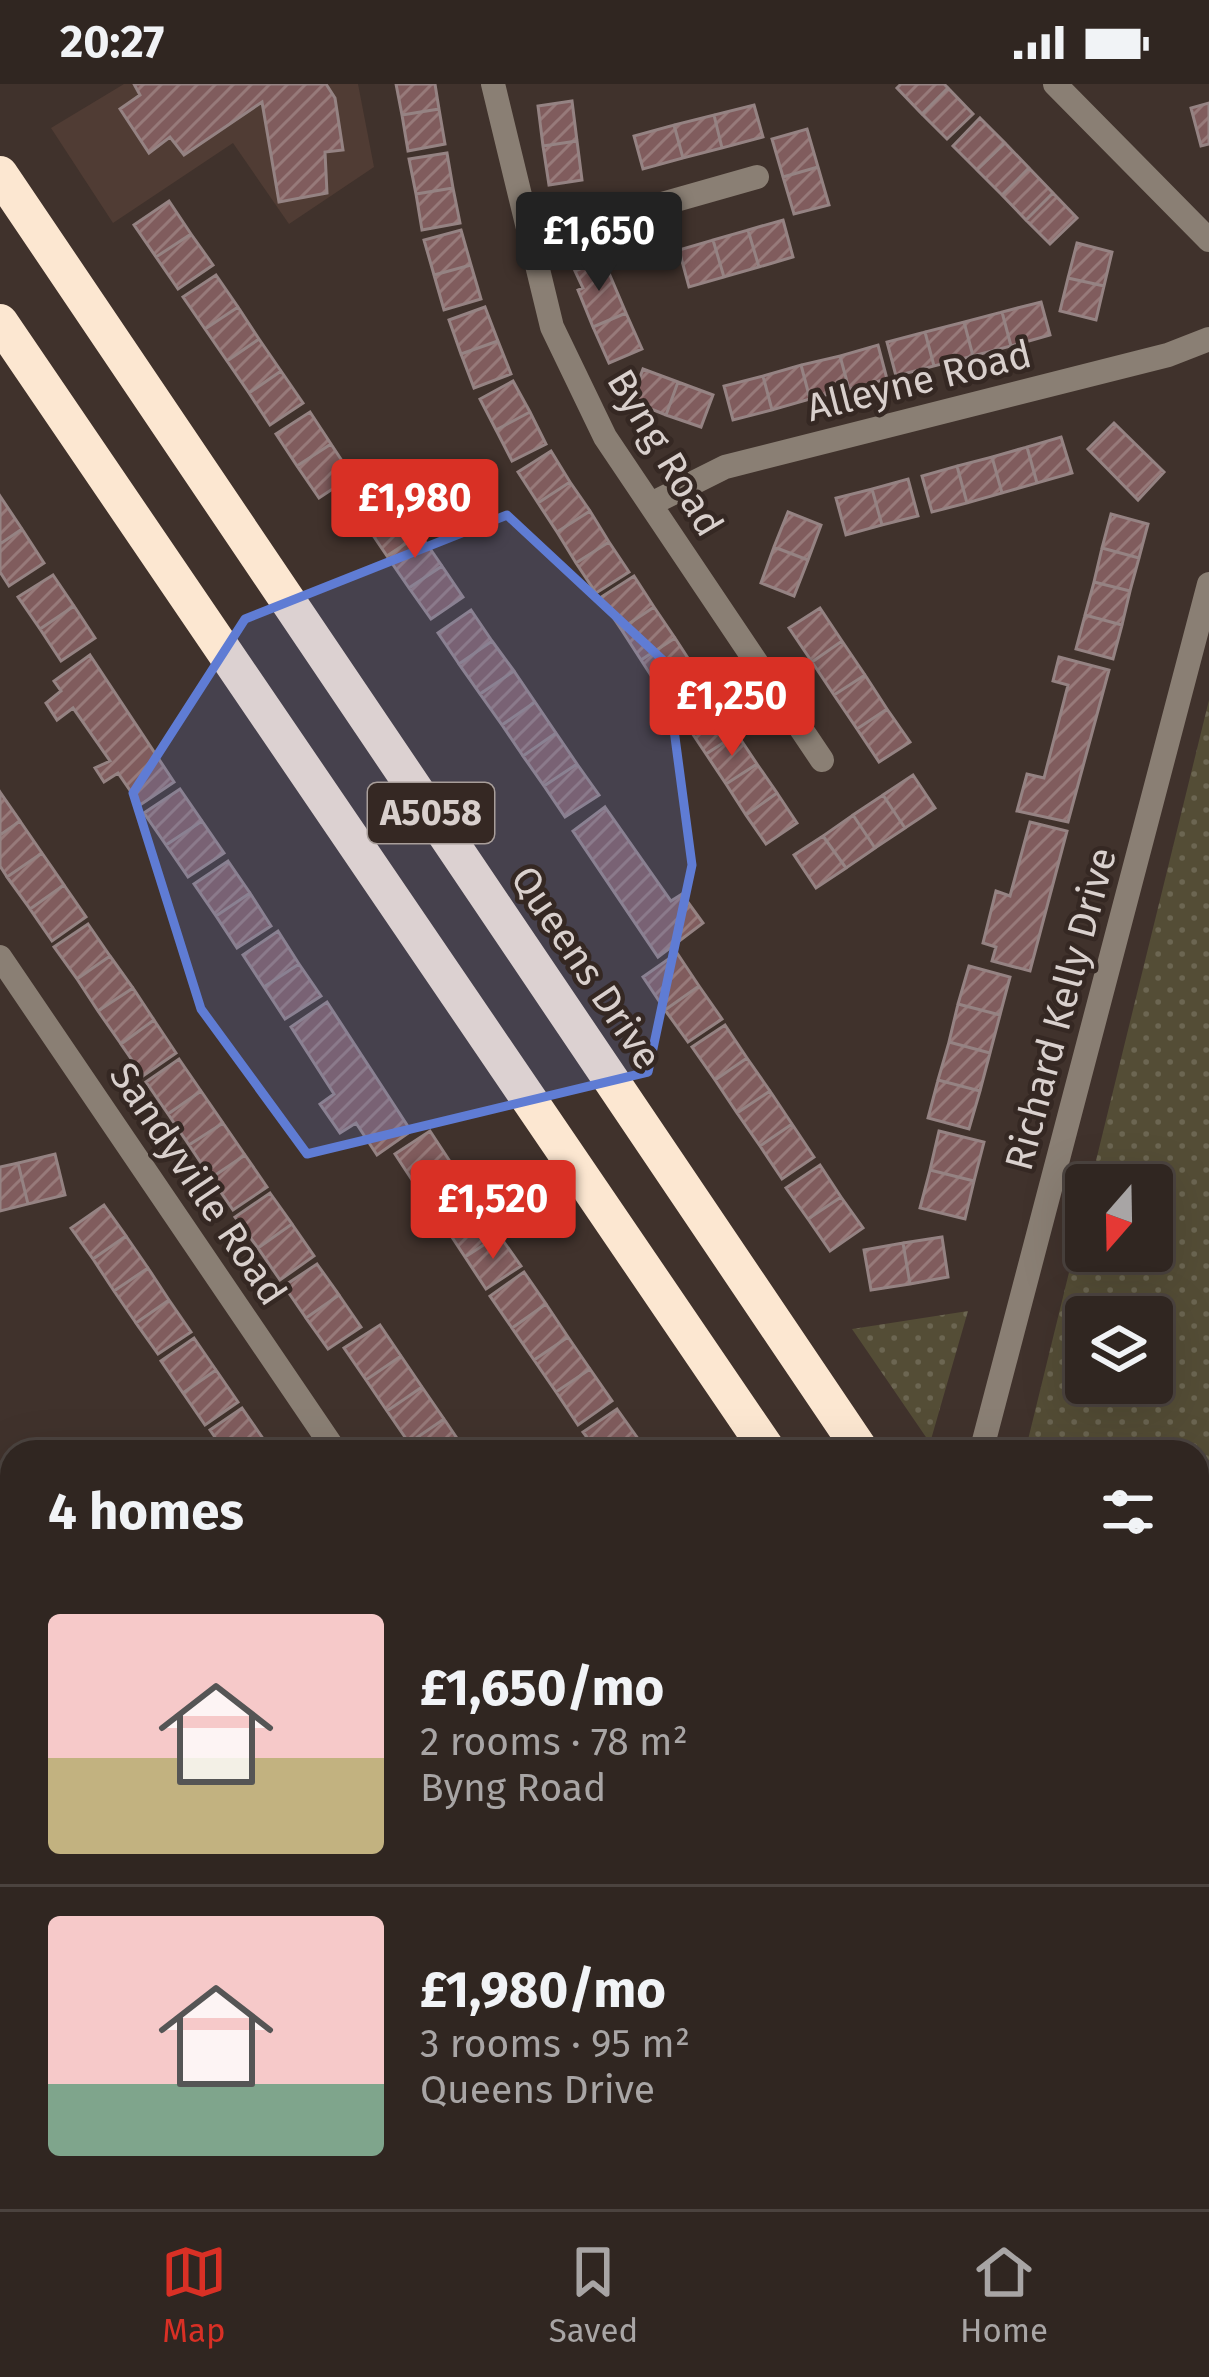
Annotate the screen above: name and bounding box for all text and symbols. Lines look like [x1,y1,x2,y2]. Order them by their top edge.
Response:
text: 20:27 [60,15,164,69]
pin: £1,650 [501,192,697,294]
text: £1,650 [543,208,655,254]
street label: Alleyne Road [802,331,1036,431]
street label: Byng Road [597,361,733,545]
pin: £1,980 [317,459,513,561]
text: £1,980 [358,475,472,521]
pin: £1,250 [634,657,830,759]
text: £1,250 [677,673,787,719]
road number: A5058 [368,783,494,843]
street label: Richard Kelly Drive [996,843,1126,1175]
street label: Queens Drive [501,858,671,1078]
street label: Sandyville Road [100,1054,296,1314]
pin: £1,520 [395,1160,591,1262]
north arrow [1065,1164,1173,1272]
map controls [1065,1164,1173,1404]
text: £1,520 [438,1176,548,1222]
button: layers [1065,1296,1173,1404]
icon: filters [1095,1479,1161,1545]
text: 4 homes [48,1481,244,1543]
text: £1,650/mo [420,1657,664,1719]
icon: home [144,1662,288,1806]
text: 2 rooms · 78 m² [420,1719,688,1765]
text: Byng Road [420,1765,606,1811]
text: £1,980/mo [420,1959,666,2021]
icon: home [144,1964,288,2108]
text: 3 rooms · 95 m² [420,2021,690,2067]
text: Queens Drive [420,2067,655,2113]
tab: Map [161,2239,227,2351]
tab: Saved [549,2239,638,2351]
tab: Home [960,2239,1048,2351]

